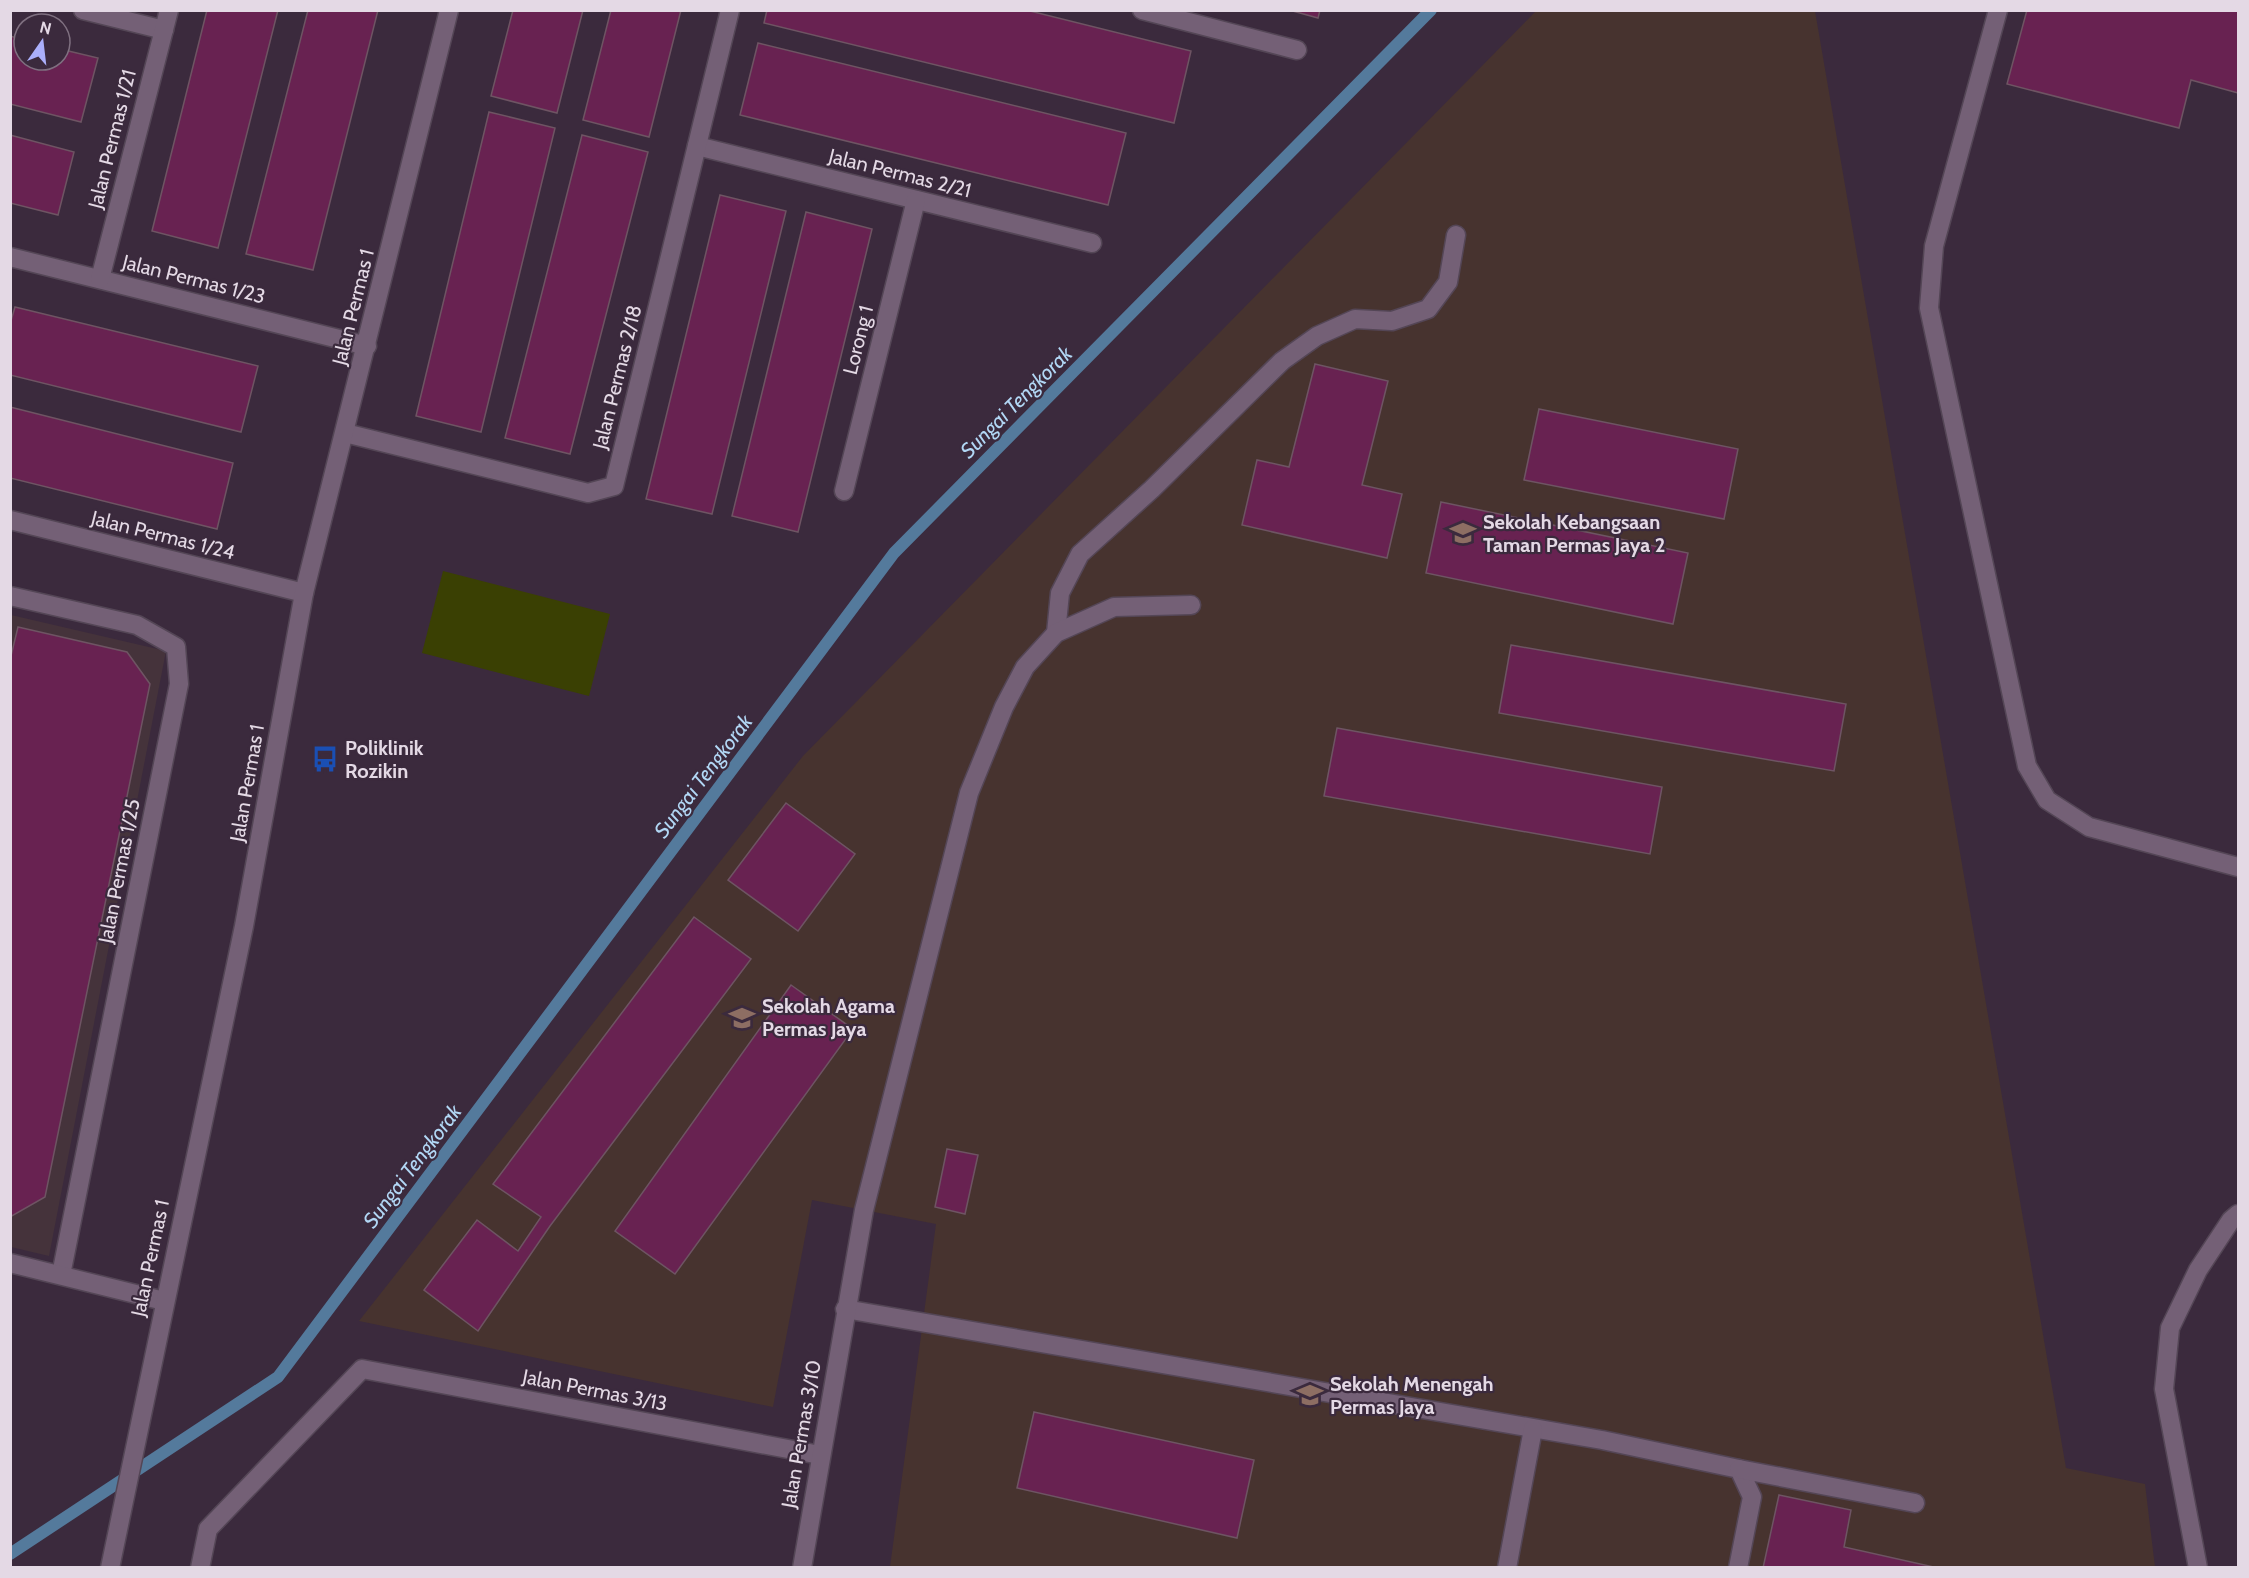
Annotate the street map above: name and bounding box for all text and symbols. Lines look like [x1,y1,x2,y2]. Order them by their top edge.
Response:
north arrow [12,12,72,72]
text: N [38,17,53,39]
street label: Jalan Permas 1/21 [83,67,141,212]
street label: Jalan Permas 2/21 [825,143,974,202]
street label: Jalan Permas 1 [327,247,379,368]
street label: Jalan Permas 1/23 [119,249,268,308]
street label: Jalan Permas 2/18 [587,302,647,453]
street label: Lorong 1 [838,303,878,377]
water label: Sungai Tengkorak [955,340,1078,463]
street label: Jalan Permas 1/24 [88,505,238,565]
place label: Sekolah Kebangsaan Taman Permas Jaya 2 [1483,510,1665,557]
school or university icon: Sekolah Kebangsaan Taman Permas Jaya 2 [1448,518,1478,548]
water label: Sungai Tengkorak [649,709,758,842]
street label: Jalan Permas 1 [225,722,269,845]
place label: Poliklinik Rozikin [345,736,424,783]
bus stop icon: Poliklinik Rozikin [310,744,340,774]
street label: Jalan Permas 1/25 [93,797,145,946]
place label: Sekolah Agama Permas Jaya [762,994,895,1041]
school or university icon: Sekolah Agama Permas Jaya [727,1003,757,1033]
water label: Sungai Tengkorak [358,1099,467,1232]
street label: Jalan Permas 1 [126,1197,174,1320]
street label: Jalan Permas 3/10 [776,1358,826,1511]
street label: Jalan Permas 3/13 [520,1364,669,1416]
place label: Sekolah Menengah Permas Jaya [1330,1372,1493,1419]
school or university icon: Sekolah Menengah Permas Jaya [1295,1380,1325,1410]

